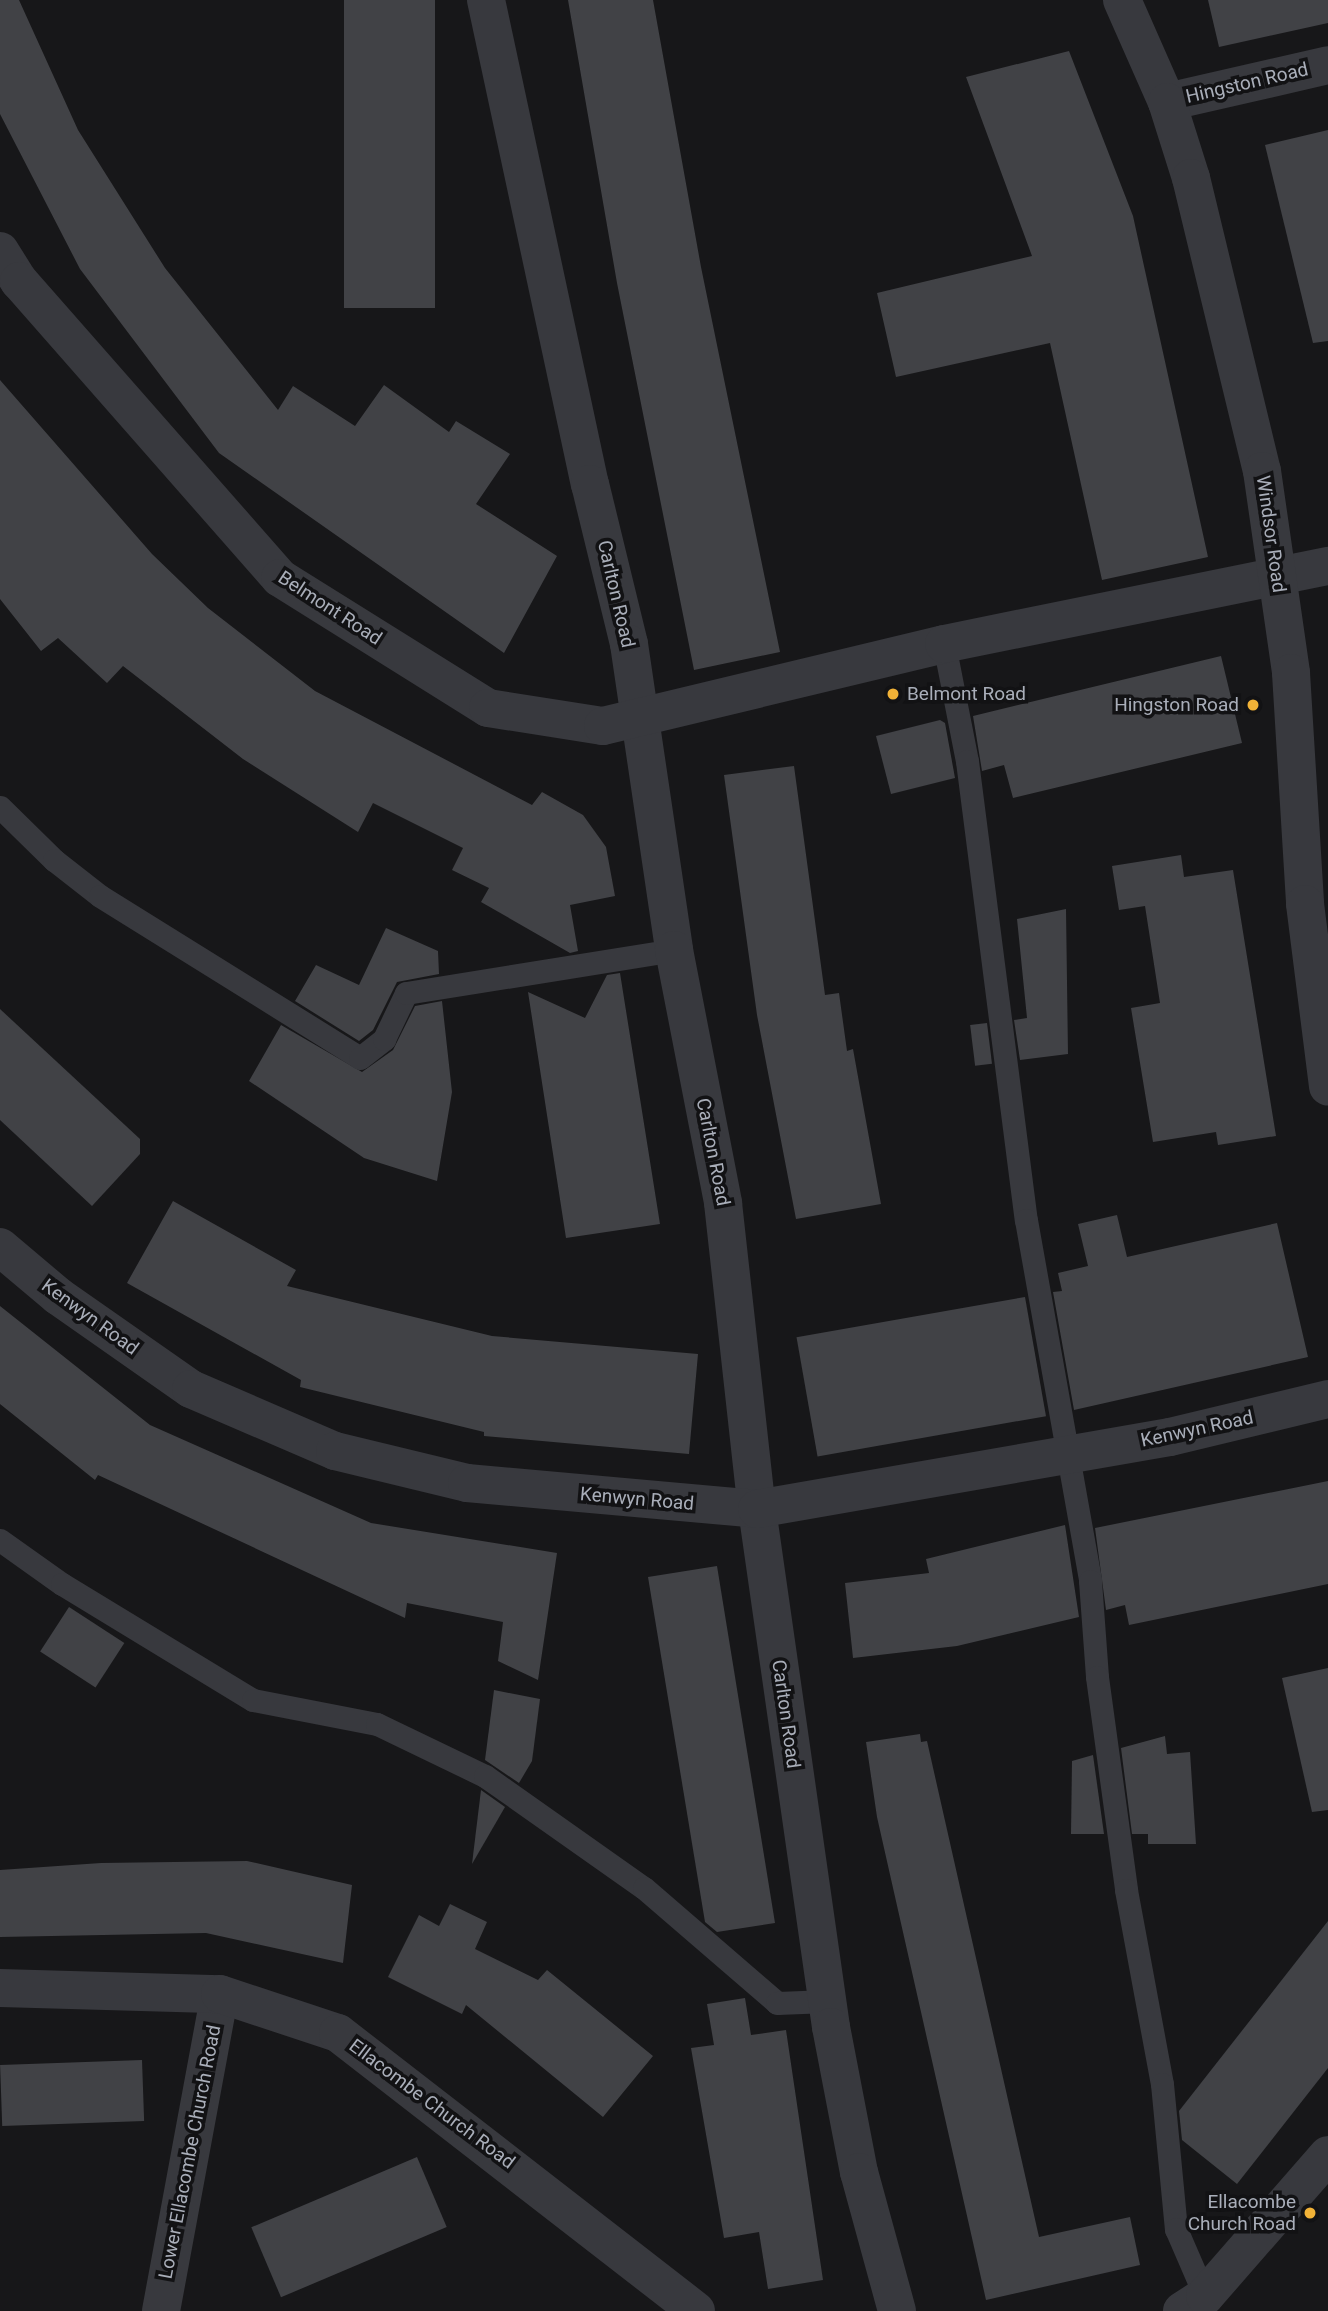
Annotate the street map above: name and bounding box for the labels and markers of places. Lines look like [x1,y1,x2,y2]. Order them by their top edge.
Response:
place label: Belmont Road [907,683,1026,705]
marker: Belmont Road [885,686,901,702]
place label: Hingston Road [1114,694,1239,716]
marker: Hingston Road [1245,697,1261,713]
place label: Ellacombe Church Road [1188,2191,1296,2235]
marker: Ellacombe Church Road [1302,2205,1318,2221]

